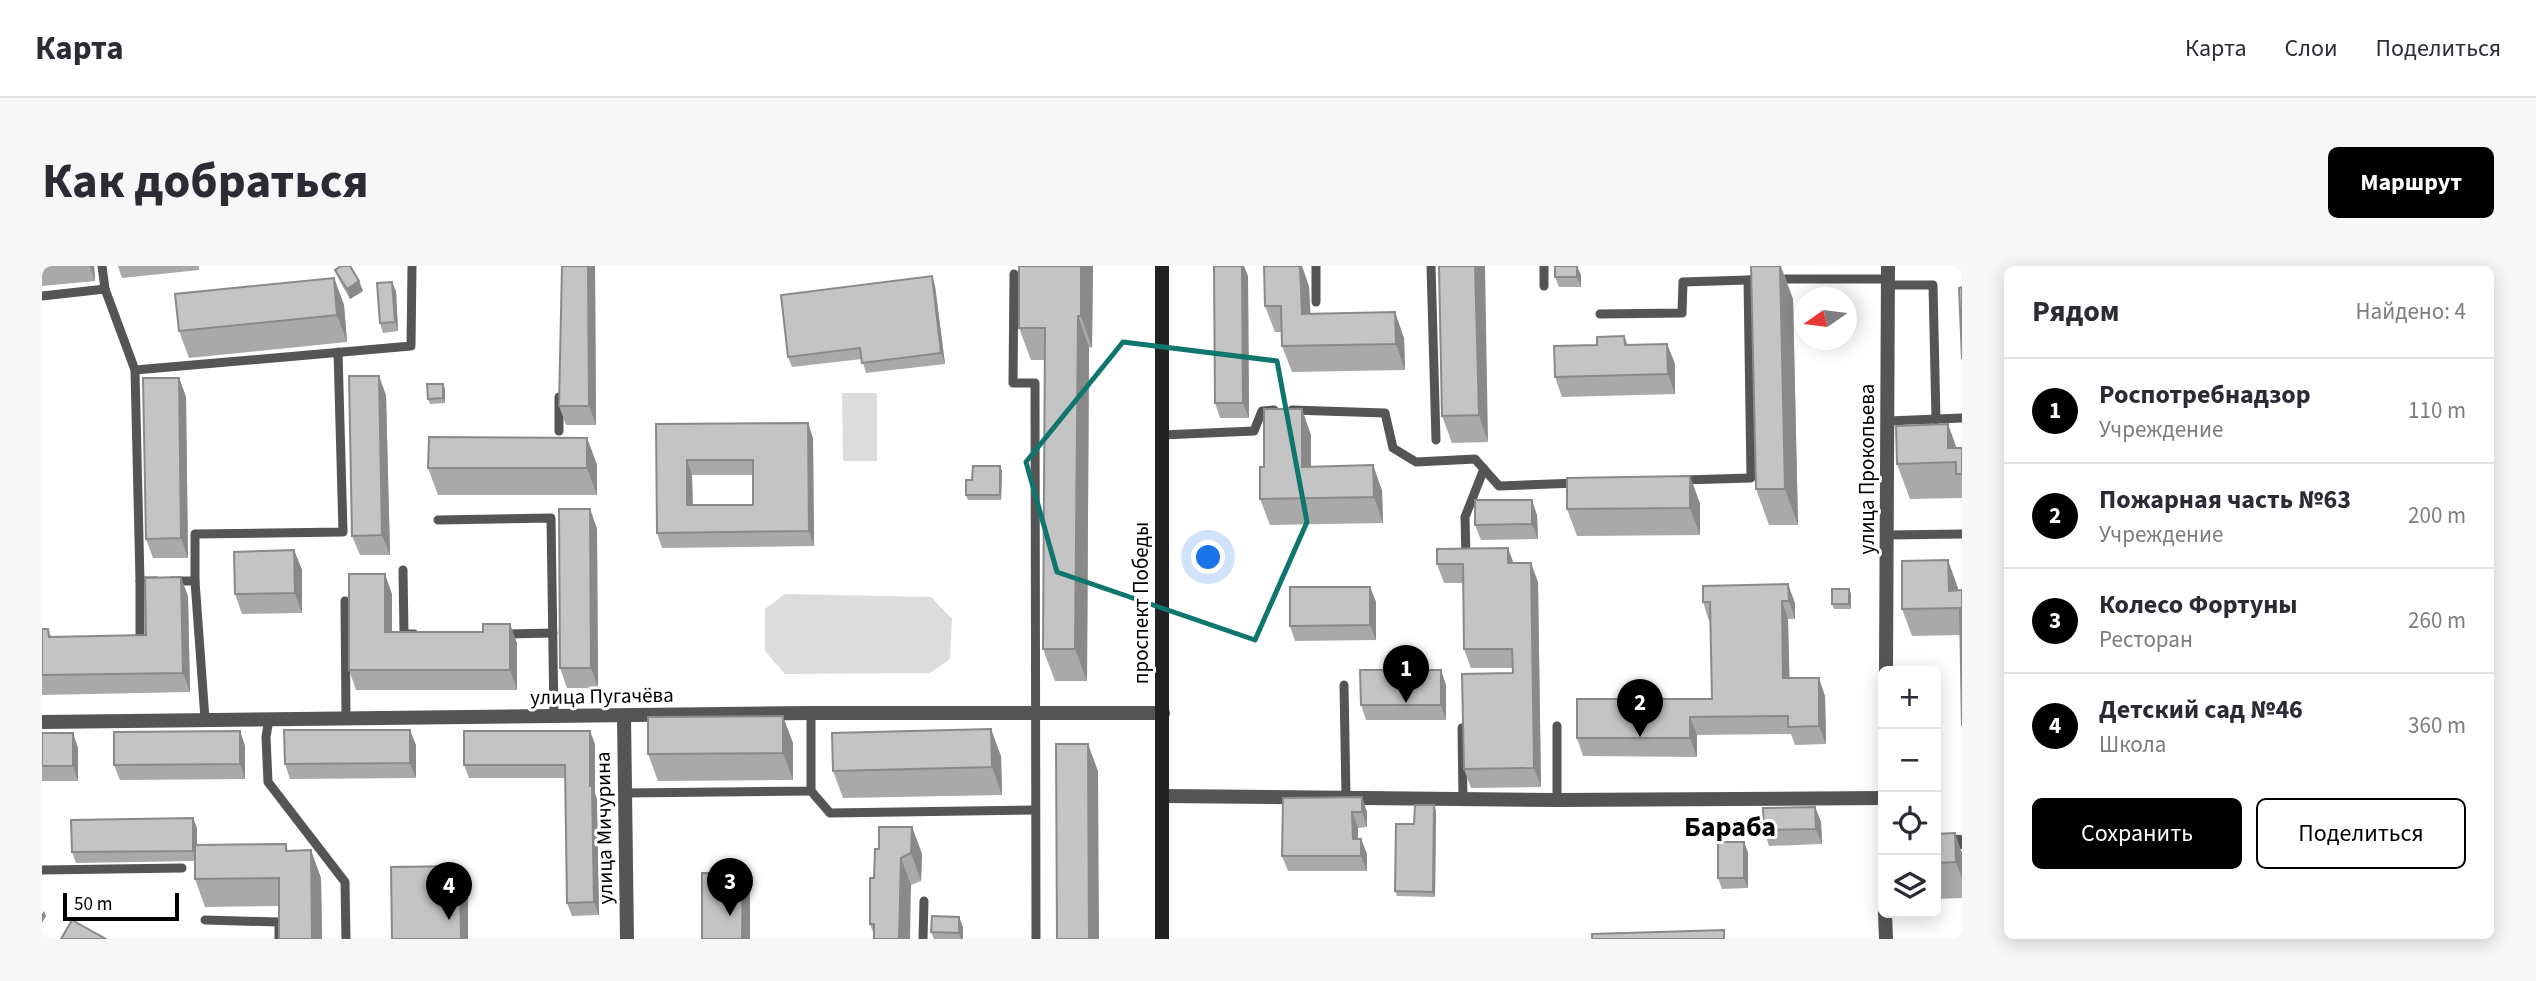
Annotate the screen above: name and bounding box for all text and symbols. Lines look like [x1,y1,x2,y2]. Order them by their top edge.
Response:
text: Карта [35,25,124,72]
text: Карта [2185,31,2247,66]
text: Слои [2285,31,2338,66]
text: Поделиться [2376,31,2501,66]
text: Как добраться [42,147,369,217]
button: Маршрут [2328,147,2494,218]
north arrow [1794,287,1857,350]
text: Рядом [2032,290,2120,333]
text: Найдено: 4 [2356,295,2466,328]
text: Роспотребнадзор [2099,376,2311,413]
street label: улица Прокопьева [1852,384,1882,554]
text: 1 [2049,394,2061,427]
text: 110 m [2408,394,2466,427]
text: Учреждение [2099,413,2223,446]
text: Пожарная часть №63 [2099,481,2351,518]
text: 2 [2049,499,2061,532]
text: 200 m [2408,499,2466,532]
text: Учреждение [2099,518,2223,551]
street label: проспект Победы [1126,522,1156,684]
your location [1191,540,1225,574]
text: Колесо Фортуны [2099,586,2298,623]
text: 3 [2049,604,2061,637]
text: 260 m [2408,604,2466,637]
text: Ресторан [2099,623,2193,656]
pin: 1 [1383,645,1429,703]
map controls [1878,666,1941,918]
button: + [1878,666,1941,729]
pin: 2 [1617,679,1663,737]
street label: улица Пугачёва [530,680,674,712]
text: Детский сад №46 [2099,691,2303,728]
text: 4 [2049,709,2061,742]
text: 360 m [2408,709,2466,742]
text: Школа [2099,728,2166,761]
button: − [1878,729,1941,792]
street label: улица Мичурина [588,751,620,905]
button: locate [1878,792,1941,855]
button: Сохранить [2032,798,2242,869]
button: Поделиться [2256,798,2466,869]
district label: Бараба [1684,807,1776,847]
button: layers [1878,855,1941,918]
pin: 3 [707,858,753,916]
pin: 4 [426,862,472,920]
scale bar [63,890,178,922]
text: 50 m [74,891,112,918]

